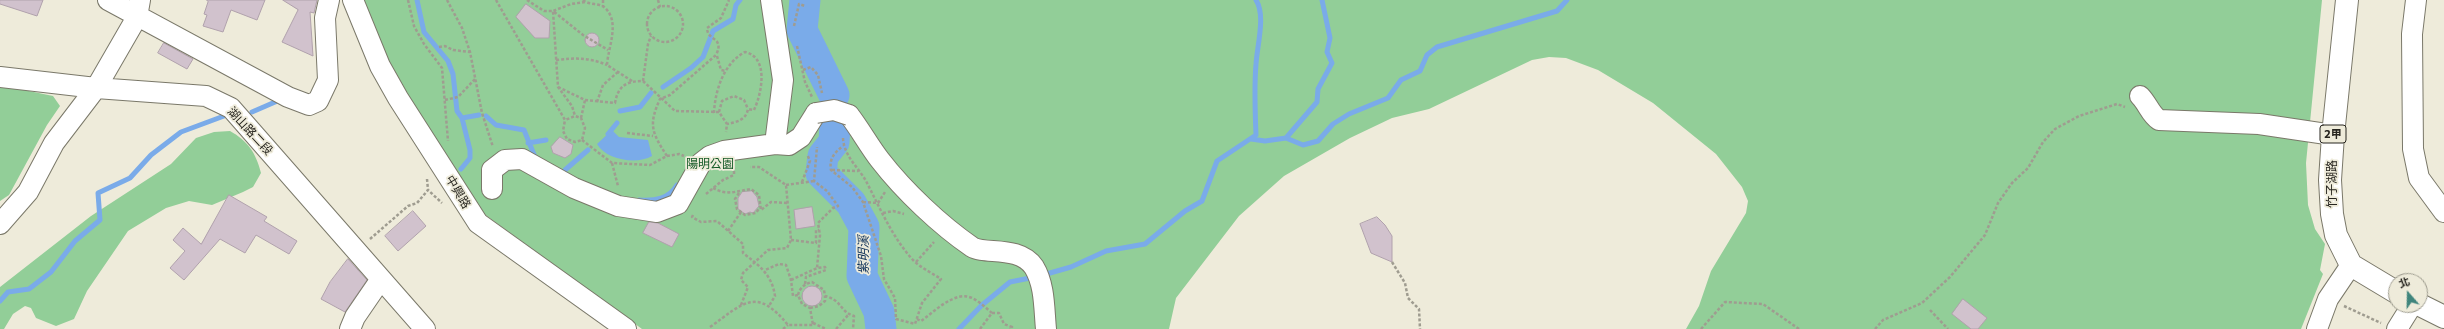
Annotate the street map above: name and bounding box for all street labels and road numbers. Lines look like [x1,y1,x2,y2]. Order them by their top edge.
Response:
street label: 湖山路二段 [224,104,276,158]
road number: 2甲 [2320,125,2346,143]
street label: 竹子湖路 [2325,160,2339,208]
street label: 中興路 [443,173,473,211]

